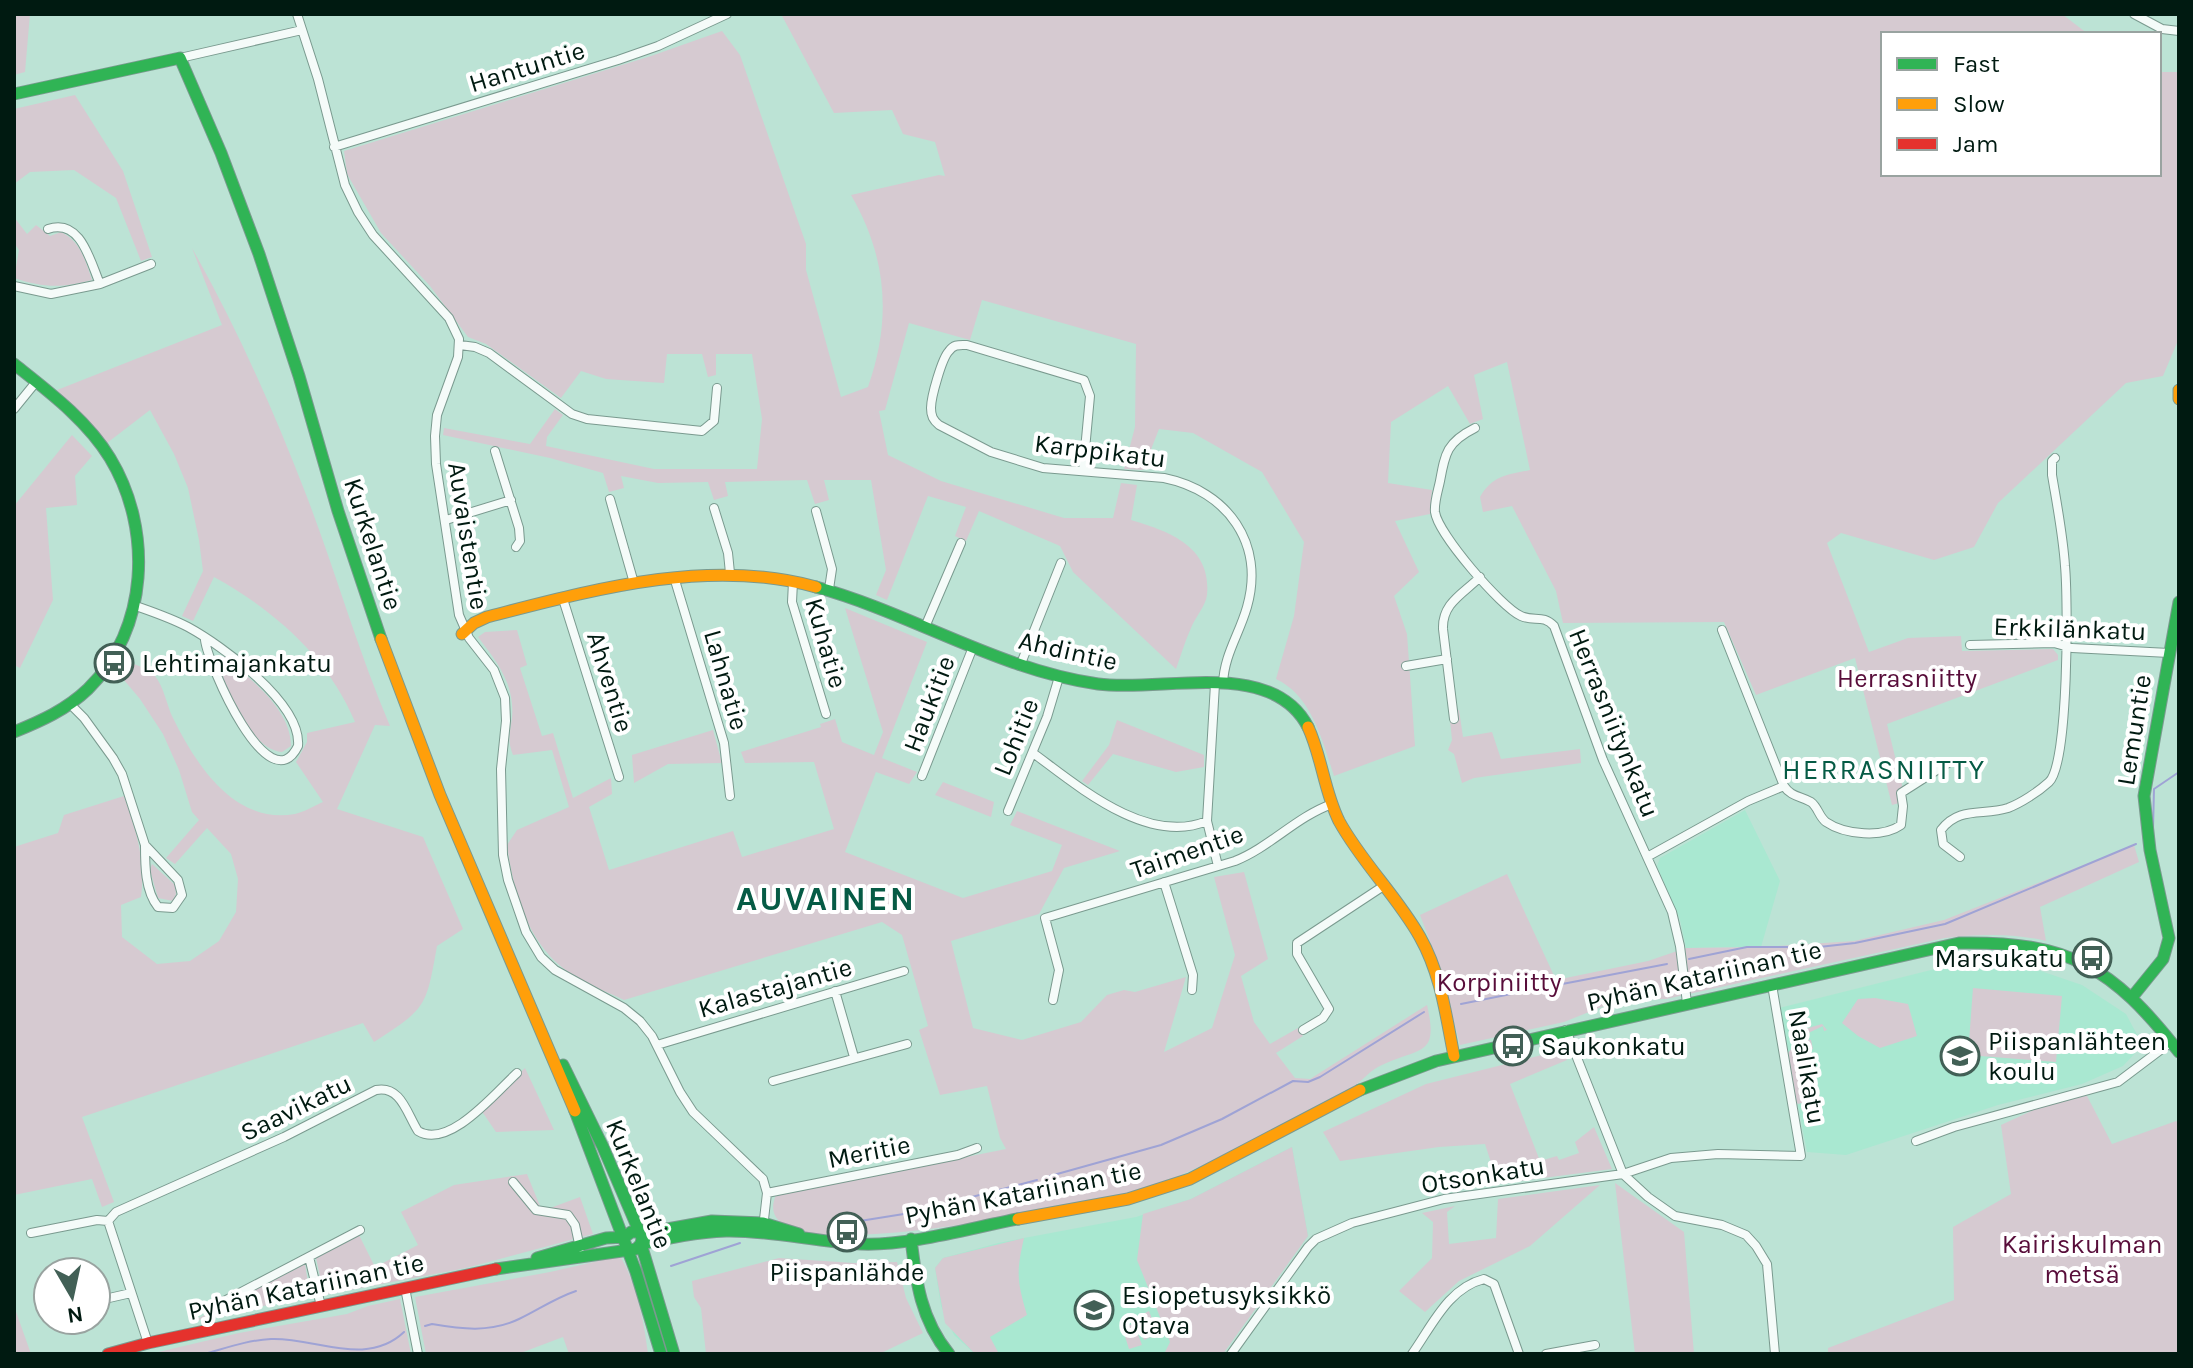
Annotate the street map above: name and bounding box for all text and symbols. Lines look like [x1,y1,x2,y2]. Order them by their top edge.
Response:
legend [1881,32,2161,176]
street label: Hantuntie [465,35,589,99]
text: Fast [1953,50,2000,78]
text: Slow [1953,90,2005,118]
text: Jam [1953,130,1998,158]
street label: Karppikatu [1033,428,1167,474]
street label: Auvaistentie [441,460,495,612]
street label: Kurkelantie [337,474,409,614]
street label: Kuhatie [798,594,854,692]
street label: Erkkilänkatu [1993,611,2147,647]
street label: Herrasniitynkatu [1562,624,1666,822]
street label: Ahdintie [1016,625,1120,677]
street label: Lahnatie [697,626,755,734]
street label: Ahventie [580,628,640,736]
bus stop icon: Lehtimajankatu [93,642,135,684]
place label: Lehtimajankatu [142,648,332,679]
street label: Haukitie [896,651,962,757]
park label: Herrasniitty [1837,663,1977,694]
street label: Lemuntie [2110,672,2158,788]
street label: Lohitie [987,694,1045,780]
district label: HERRASNIITTY [1782,753,1986,786]
street label: Taimentie [1127,818,1247,886]
district label: AUVAINEN [736,879,916,919]
street label: Pyhän Katariinan tie [1583,934,1825,1018]
bus stop icon: Marsukatu [2071,937,2113,979]
place label: Marsukatu [1934,943,2064,974]
street label: Kalastajantie [695,951,855,1025]
park label: Korpiniitty [1436,967,1562,998]
street label: Naalikatu [1782,1007,1832,1127]
bus stop icon: Saukonkatu [1492,1025,1534,1067]
place label: Piispanlähteen koulu [1988,1026,2166,1087]
place label: Saukonkatu [1541,1031,1686,1062]
school or university icon: Piispanlähteen koulu [1939,1035,1981,1077]
street label: Saavikatu [235,1068,357,1148]
street label: Kurkelantie [599,1115,679,1253]
street label: Meritie [825,1129,913,1175]
street label: Otsonkatu [1419,1150,1547,1200]
street label: Pyhän Katariinan tie [902,1155,1144,1231]
bus stop icon: Piispanlähde [826,1211,868,1253]
park label: Kairiskulman metsä [2002,1229,2162,1290]
street label: Pyhän Katariinan tie [185,1247,427,1327]
north arrow [32,1256,112,1336]
place label: Piispanlähde [770,1257,924,1288]
place label: Esiopetusyksikkö Otava [1122,1280,1331,1341]
school or university icon: Esiopetusyksikkö Otava [1073,1289,1115,1331]
text: N [65,1301,85,1329]

